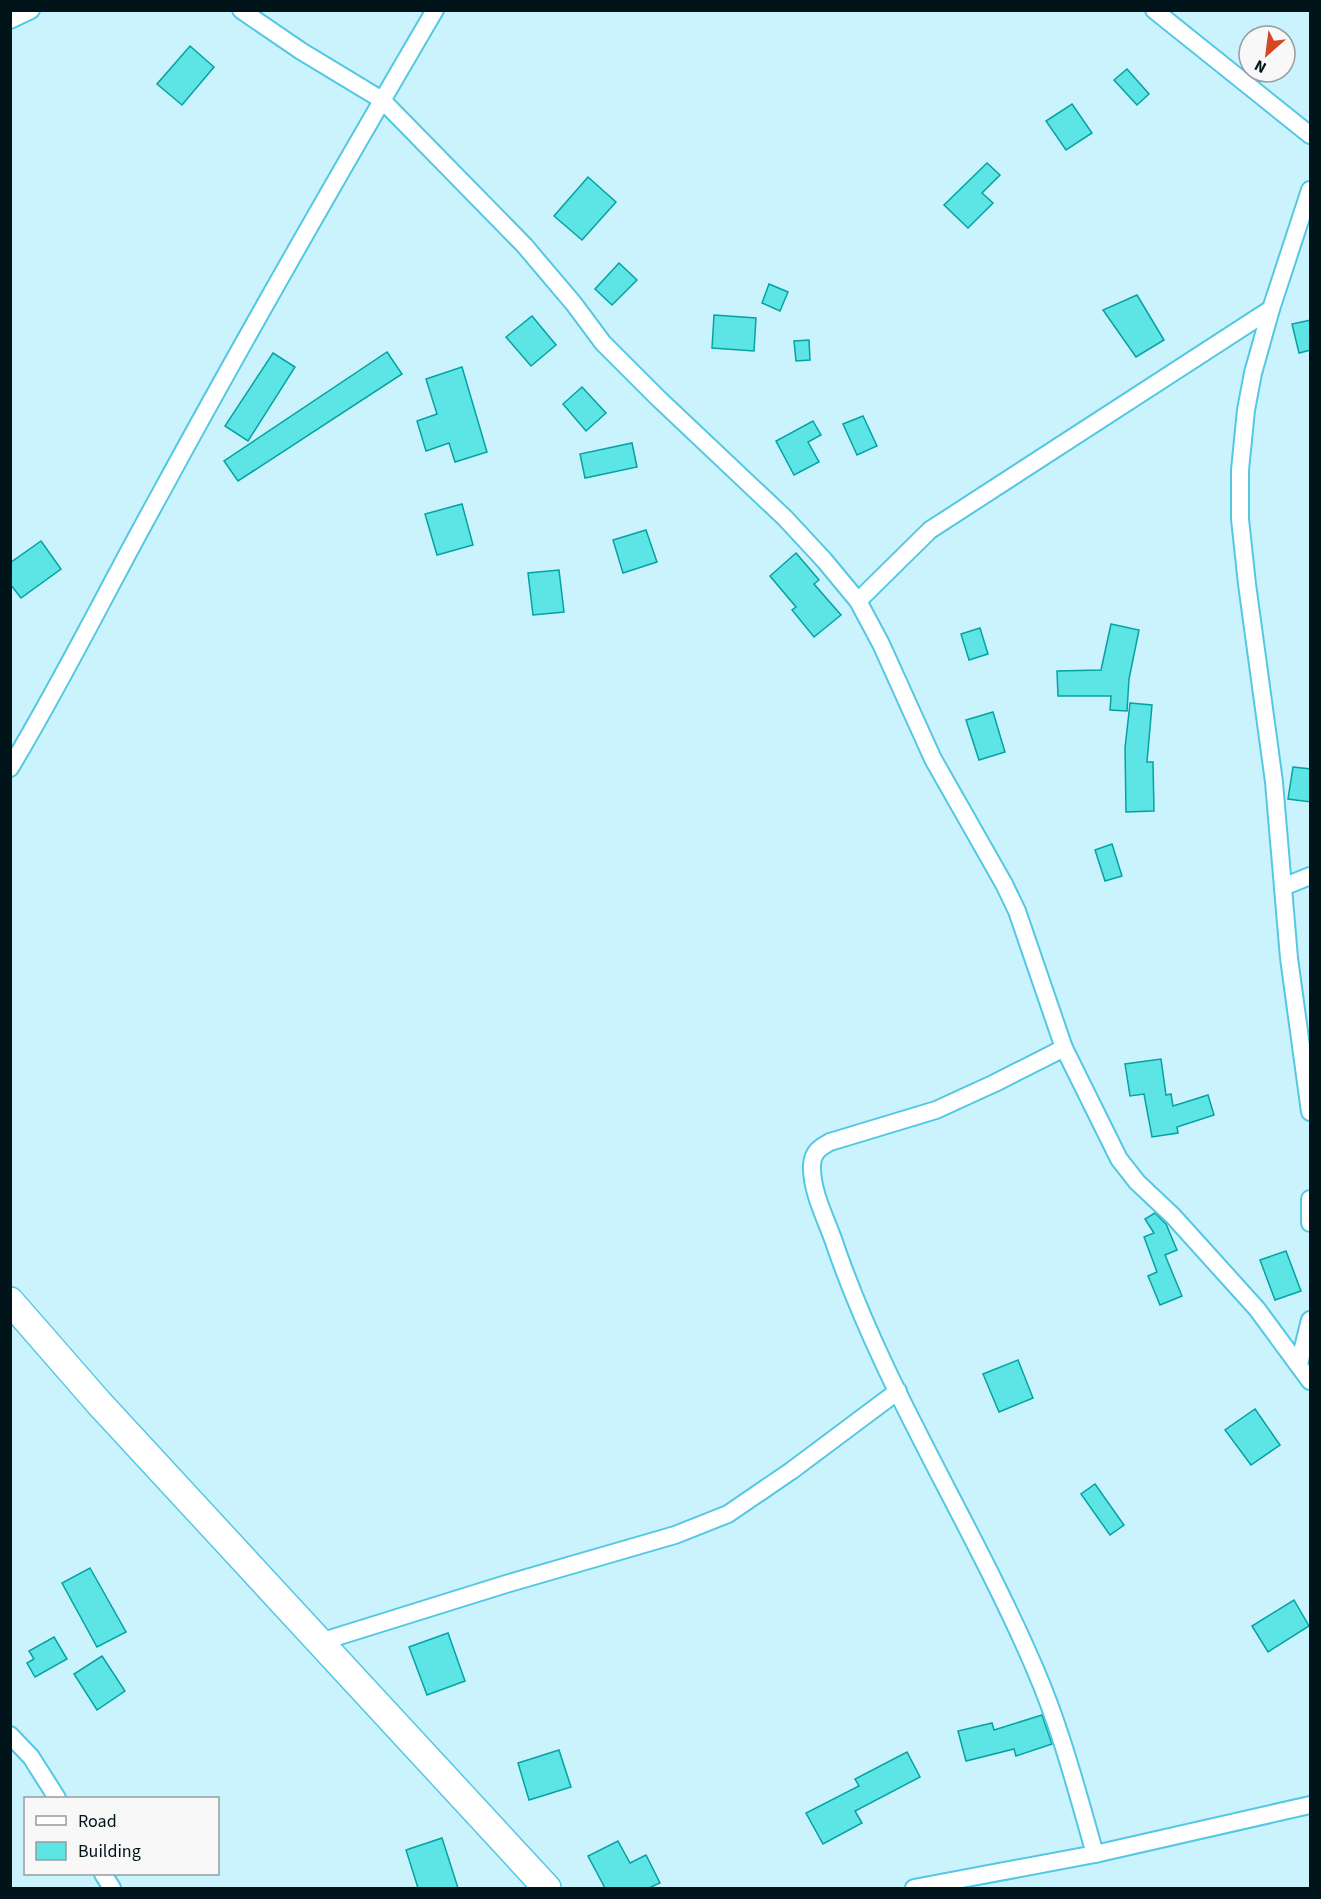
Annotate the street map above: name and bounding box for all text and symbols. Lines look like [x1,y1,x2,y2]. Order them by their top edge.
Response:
north arrow [1237,24,1297,84]
text: N [1251,54,1270,79]
legend [24,1797,219,1875]
text: Road [78,1809,117,1834]
text: Building [78,1839,141,1864]

